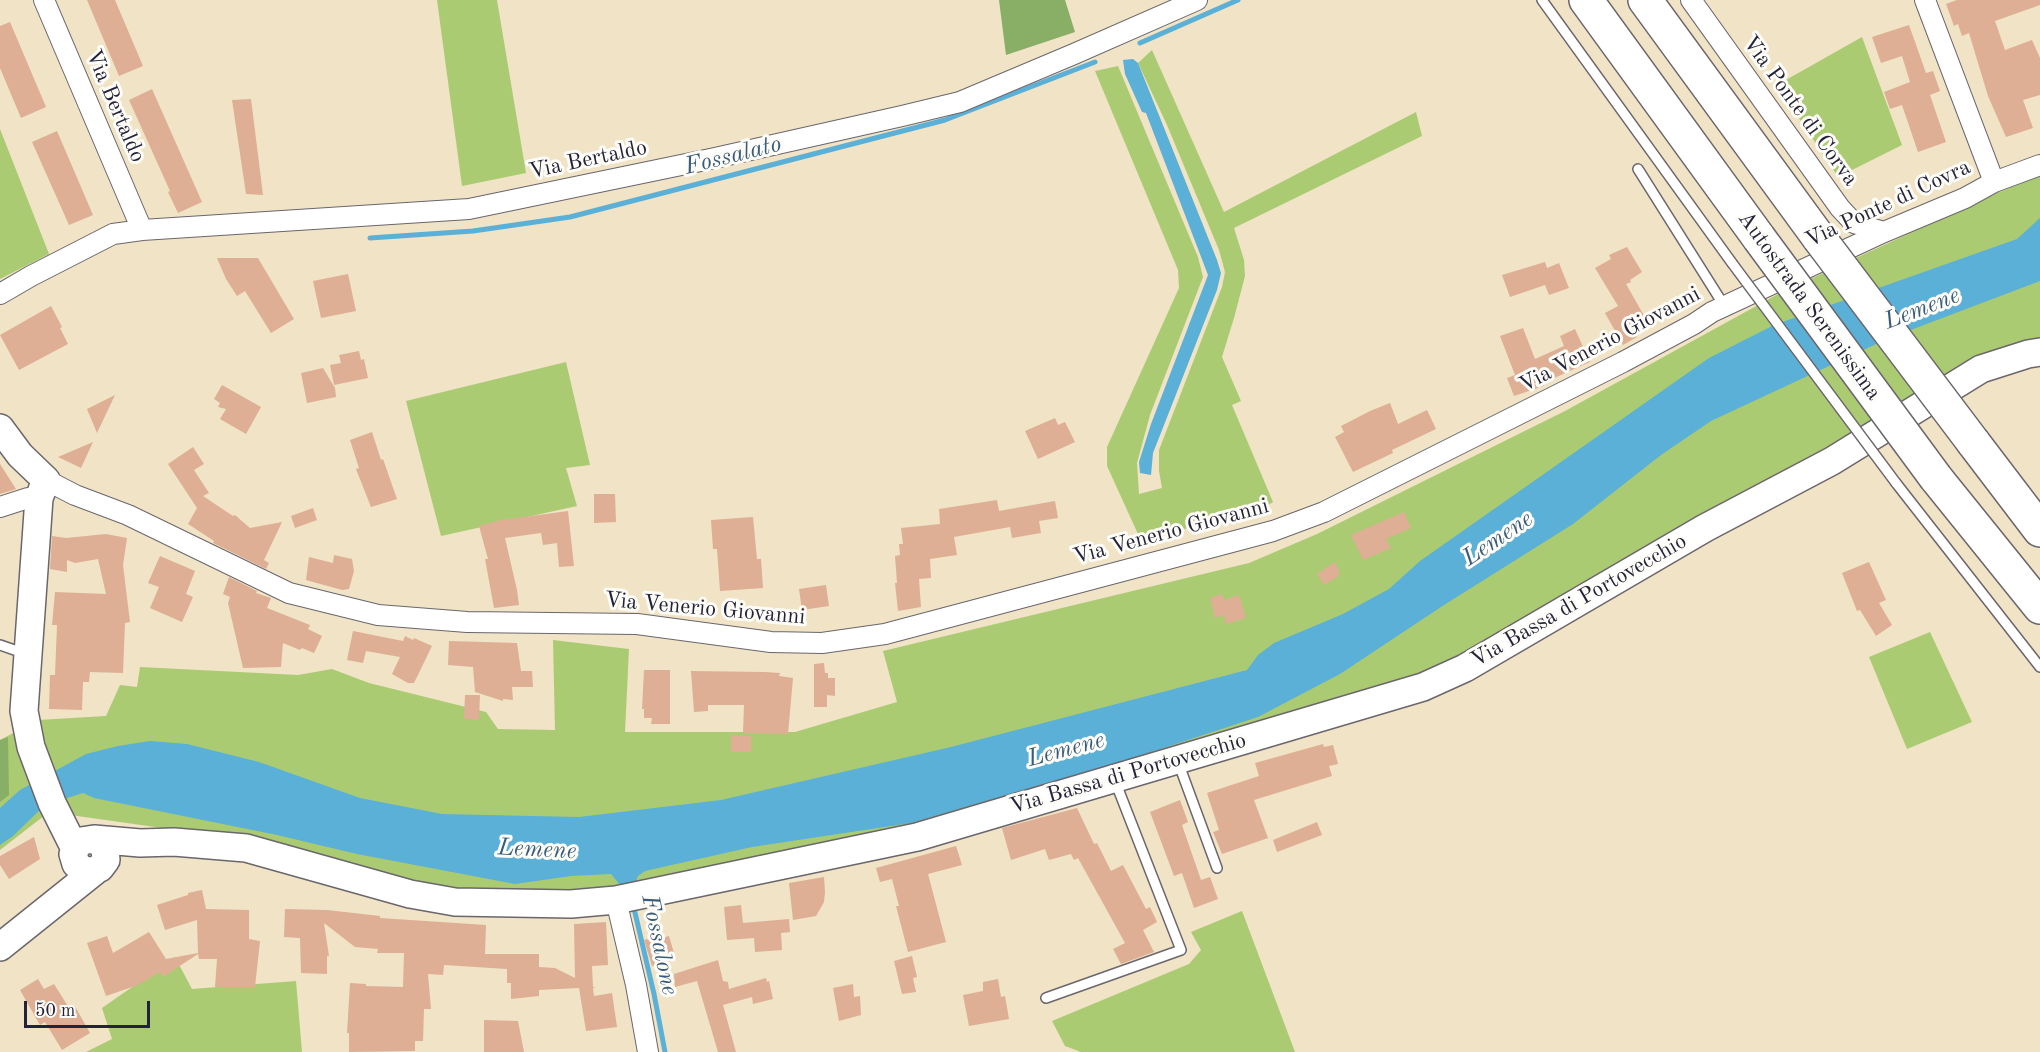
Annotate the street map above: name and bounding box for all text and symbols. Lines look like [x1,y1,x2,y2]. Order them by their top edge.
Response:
street label: Via Ponte di Corva [1737,31,1863,191]
street label: Via Bertaldo [79,46,151,166]
water label: Fossalato [681,130,785,182]
street label: Via Bertaldo [526,135,650,185]
street label: Via Ponte di Covra [1801,154,1975,254]
street label: Autostrada Serenissima [1732,206,1886,406]
street label: Via Venerio Giovanni [1515,281,1705,399]
water label: Lemene [1880,281,1964,337]
street label: Via Venerio Giovanni [1070,493,1272,571]
water label: Lemene [1457,505,1539,573]
street label: Via Bassa di Portovecchio [1466,528,1692,674]
street label: Via Venerio Giovanni [604,587,806,631]
water label: Lemene [1024,726,1108,774]
street label: Via Bassa di Portovecchio [1007,728,1249,820]
water label: Lemene [497,834,577,866]
water label: Fossalone [634,892,684,998]
scale bar [27,989,153,1027]
text: 50 m [35,1002,75,1020]

